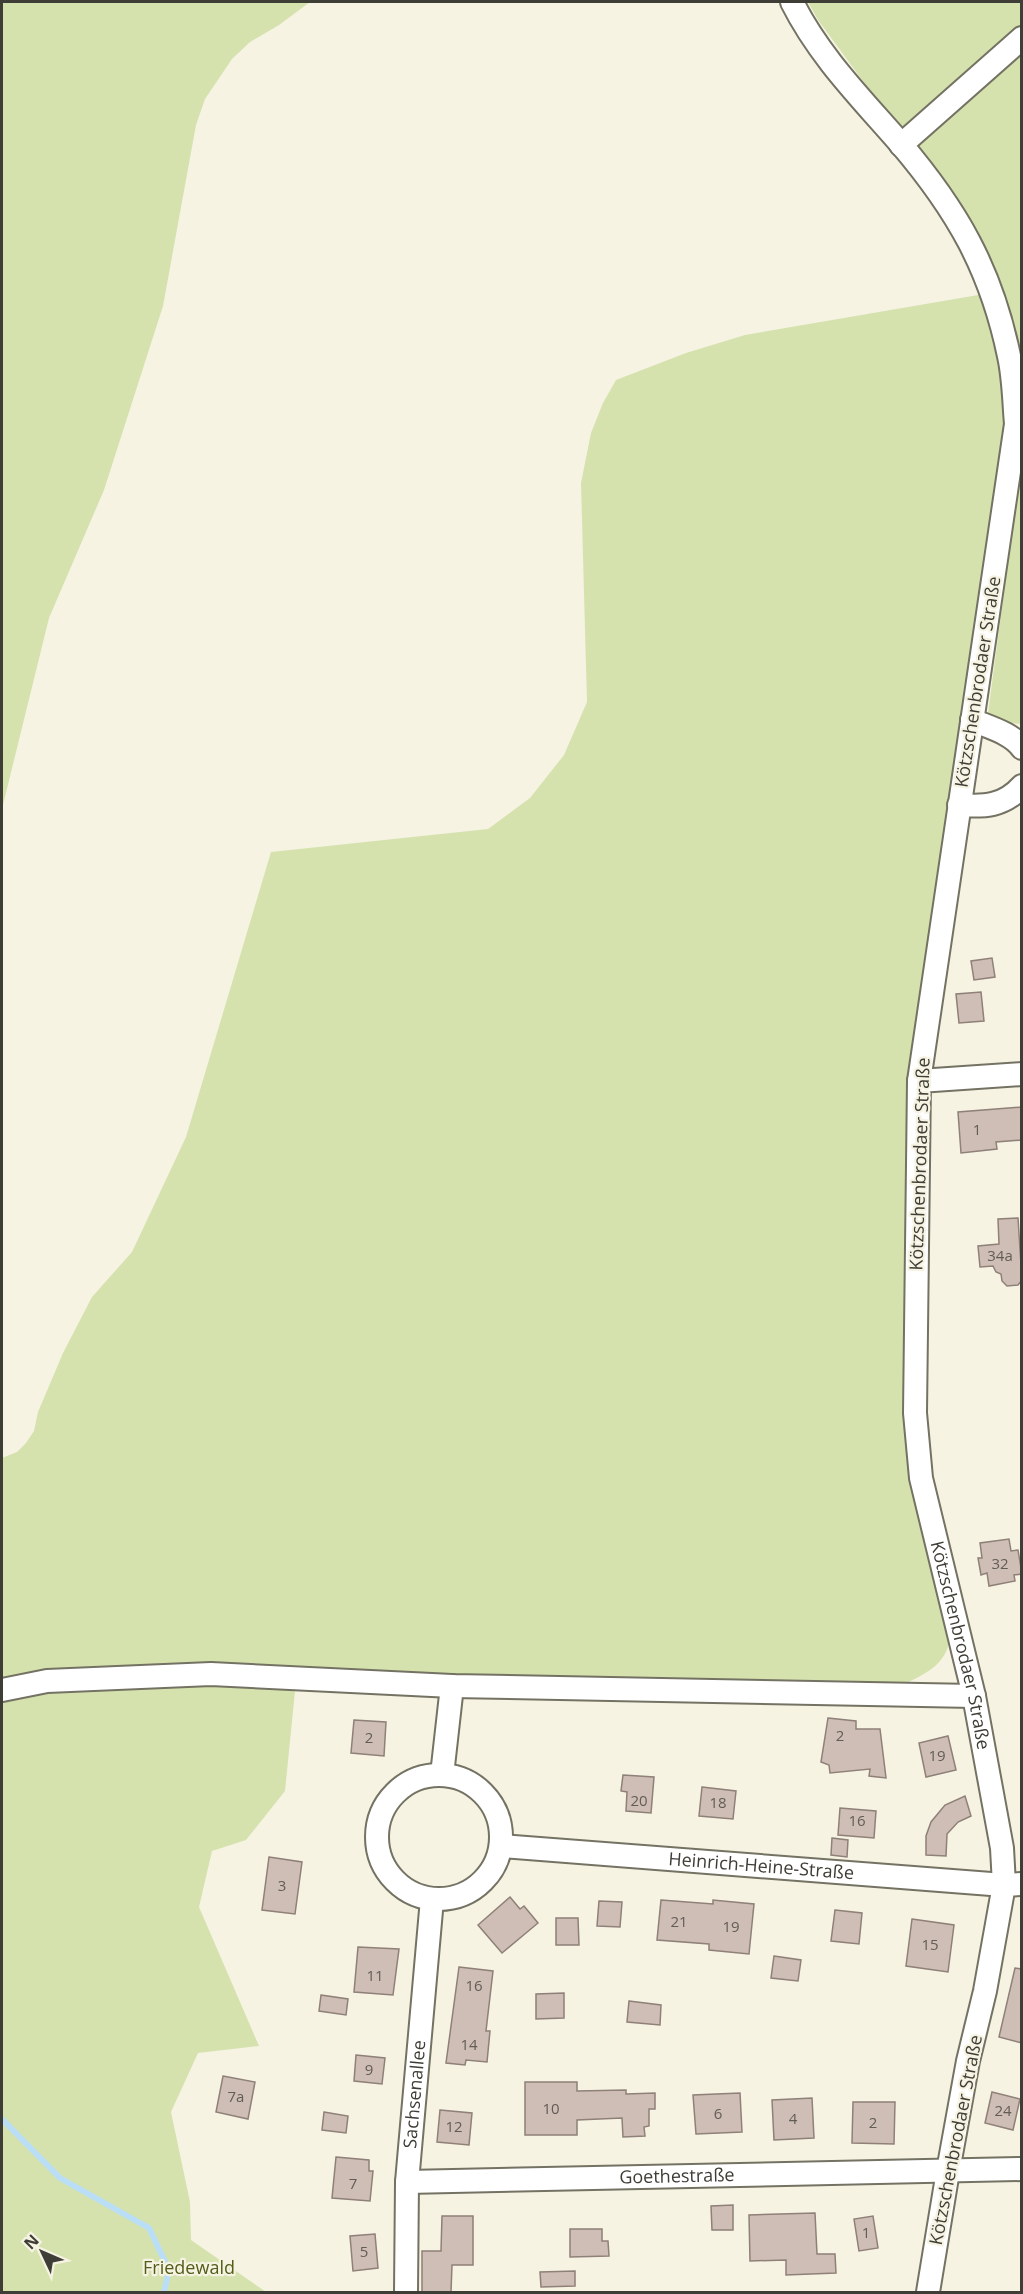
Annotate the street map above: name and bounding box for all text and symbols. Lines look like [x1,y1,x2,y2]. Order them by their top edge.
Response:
street label: Kötzschenbrodaer Straße [948,575,1006,789]
street label: Kötzschenbrodaer Straße [903,1057,935,1271]
house number: 1 [973,1119,981,1139]
house number: 34a [987,1245,1013,1265]
street label: Kötzschenbrodaer Straße [926,1538,997,1751]
house number: 32 [991,1553,1009,1573]
house number: 2 [836,1725,844,1745]
house number: 2 [365,1727,373,1747]
house number: 19 [928,1745,946,1765]
house number: 20 [630,1790,648,1810]
house number: 18 [709,1792,727,1812]
house number: 16 [848,1810,866,1830]
street label: Heinrich-Heine-Straße [668,1846,855,1884]
house number: 3 [278,1875,286,1895]
house number: 21 [670,1911,688,1931]
house number: 19 [722,1916,740,1936]
house number: 15 [921,1934,939,1954]
house number: 11 [366,1965,384,1985]
house number: 16 [465,1975,483,1995]
street label: Kötzschenbrodaer Straße [923,2033,987,2247]
house number: 14 [460,2034,478,2054]
street label: Sachsenallee [397,2039,430,2149]
house number: 9 [365,2059,373,2079]
house number: 7a [228,2086,244,2106]
house number: 10 [542,2098,560,2118]
house number: 24 [994,2100,1012,2120]
house number: 6 [714,2103,722,2123]
house number: 4 [789,2108,798,2128]
house number: 2 [869,2112,877,2132]
house number: 12 [445,2116,463,2136]
street label: Goethestraße [619,2162,735,2189]
house number: 7 [349,2173,357,2193]
north arrow [12,2222,72,2282]
house number: 1 [862,2222,870,2242]
text: N [19,2229,44,2254]
house number: 5 [360,2241,368,2261]
park label: Friedewald [143,2255,235,2279]

